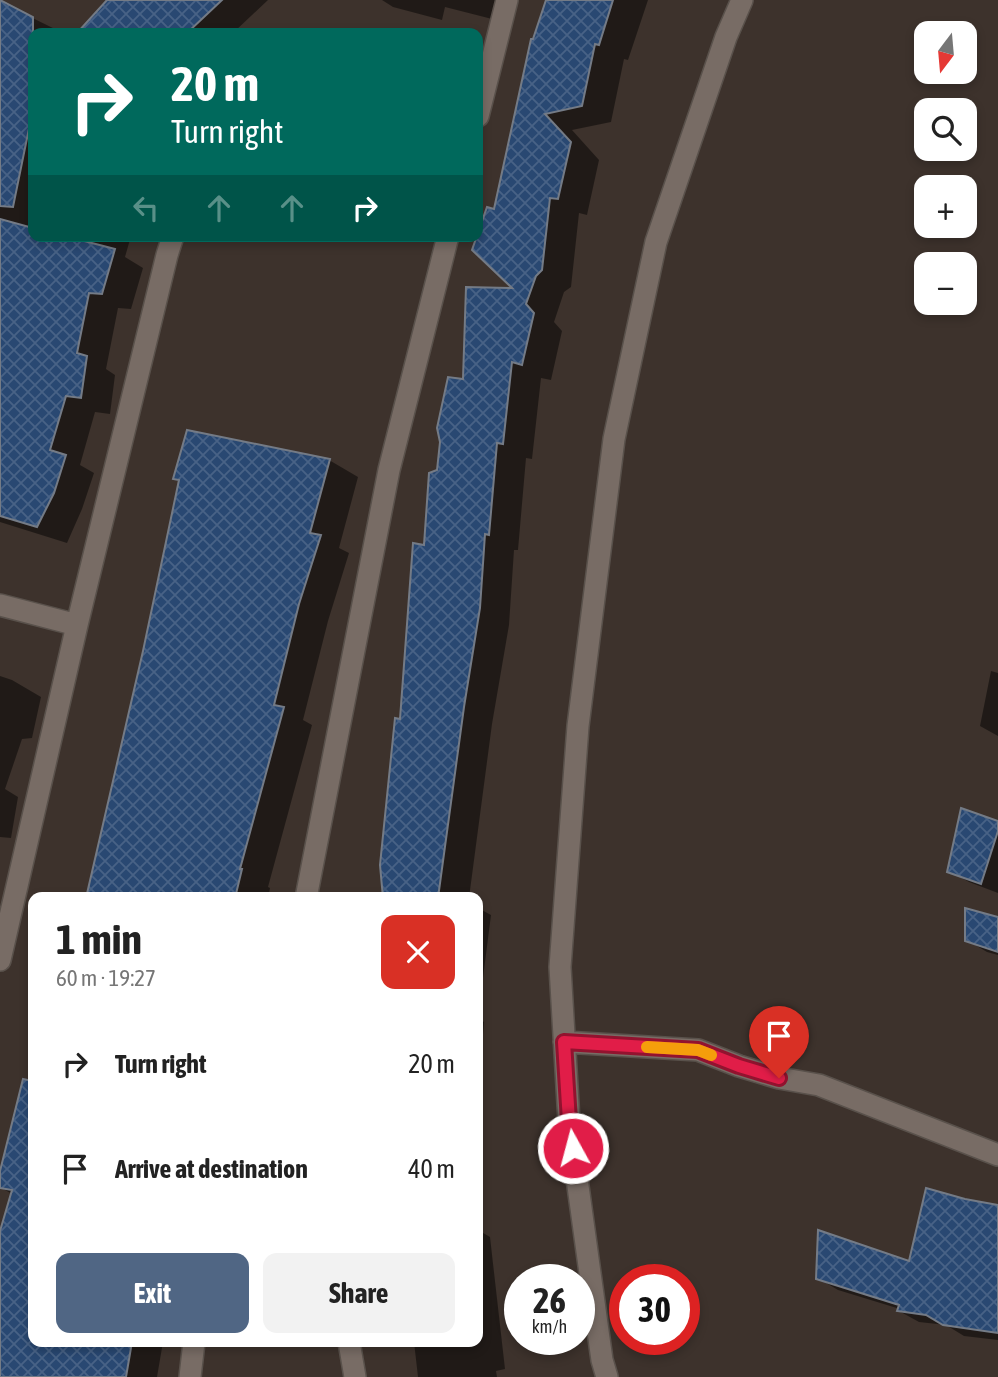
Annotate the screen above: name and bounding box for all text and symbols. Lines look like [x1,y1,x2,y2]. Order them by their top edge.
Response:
north arrow [914,21,976,84]
map controls [914,21,977,315]
text: 20 m [171,55,259,111]
icon: right [56,56,147,147]
button: search [914,98,977,161]
text: Turn right [171,113,284,150]
button: + [914,175,977,238]
icon: left [127,189,165,227]
icon: ahead [200,189,238,227]
icon: ahead [273,189,311,227]
icon: right [346,189,384,227]
button: − [914,252,977,315]
text: 1 min [56,915,142,963]
button: close [381,915,455,989]
text: 60 m · 19:27 [56,965,156,991]
pin [749,1006,809,1078]
icon: arrive [760,1017,798,1055]
icon: right [56,1045,94,1083]
text: Turn right [115,1049,206,1079]
text: 20 m [408,1049,455,1079]
position arrow [536,1111,610,1185]
icon: arrive [56,1150,94,1188]
text: Arrive at destination [115,1154,308,1184]
text: 40 m [408,1154,455,1184]
button: Exit [56,1253,249,1333]
button: Share [263,1253,455,1333]
speed limit sign: 30 [609,1264,700,1355]
text: 26 [533,1280,566,1320]
text: km/h [532,1316,567,1337]

